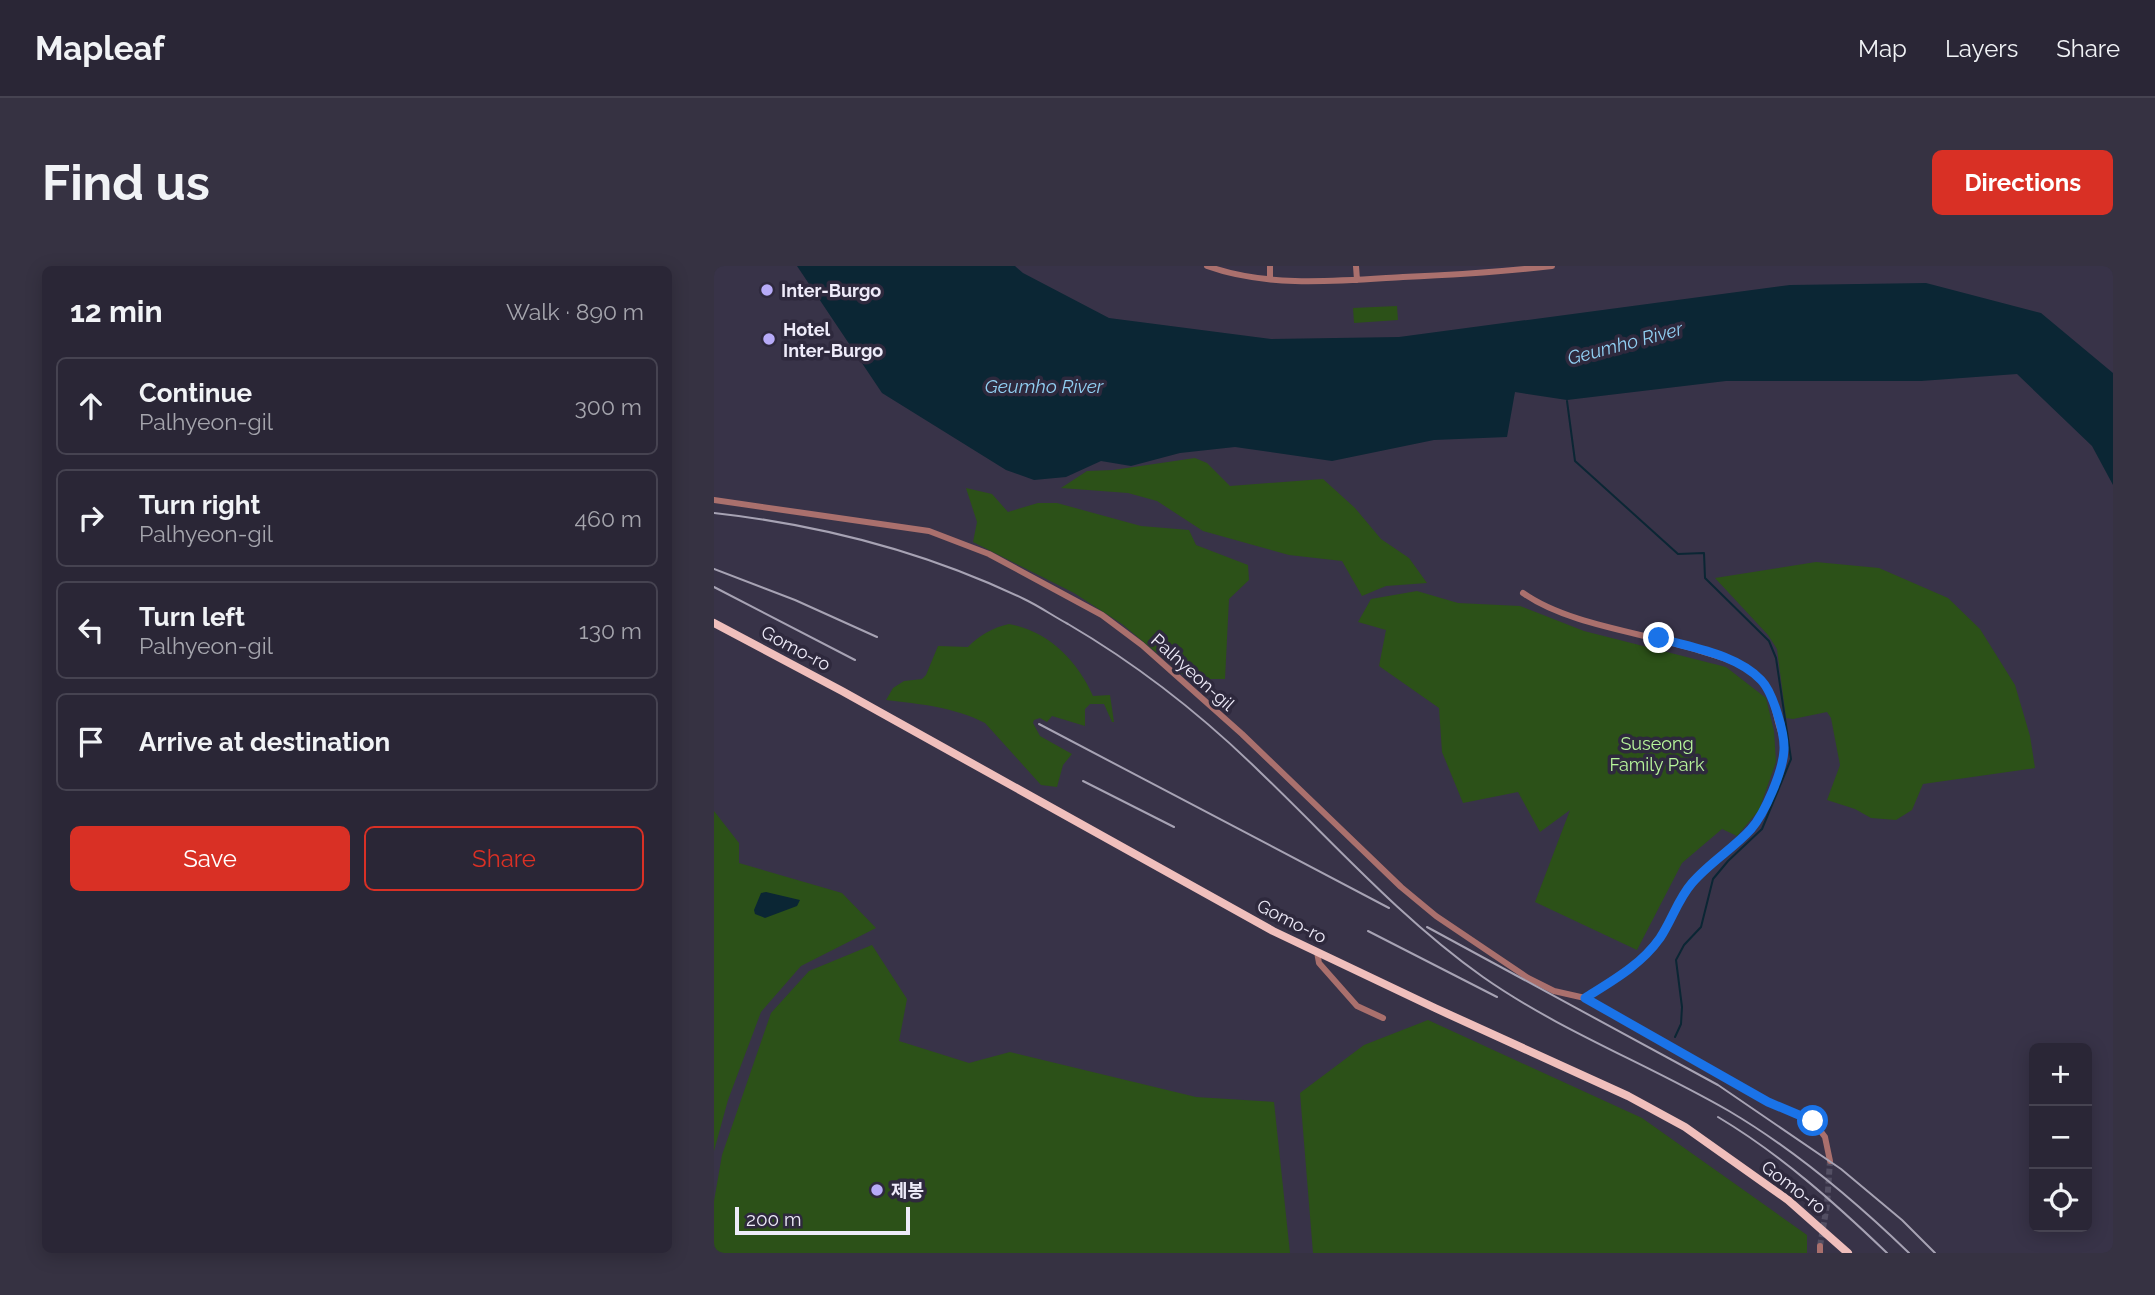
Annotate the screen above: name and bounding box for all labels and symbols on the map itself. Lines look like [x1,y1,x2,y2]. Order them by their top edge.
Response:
place label: Inter-Burgo [781,280,881,301]
marker: Inter-Burgo [759,282,775,298]
water label: Geumho River [1565,317,1687,369]
place label: Hotel Inter-Burgo [783,319,883,361]
marker: Hotel Inter-Burgo [761,331,777,347]
water label: Geumho River [985,375,1105,397]
street label: Gomo-ro [758,621,834,675]
route end [1643,622,1674,653]
street label: Palhyeon-gil [1147,629,1239,715]
park label: Suseong Family Park [1610,733,1705,775]
street label: Gomo-ro [1254,895,1331,948]
route start [1797,1105,1828,1136]
street label: Gomo-ro [1758,1156,1831,1218]
place label: 제봉 [891,1180,924,1201]
marker: 제봉 [869,1182,885,1198]
scale bar [735,1204,910,1236]

